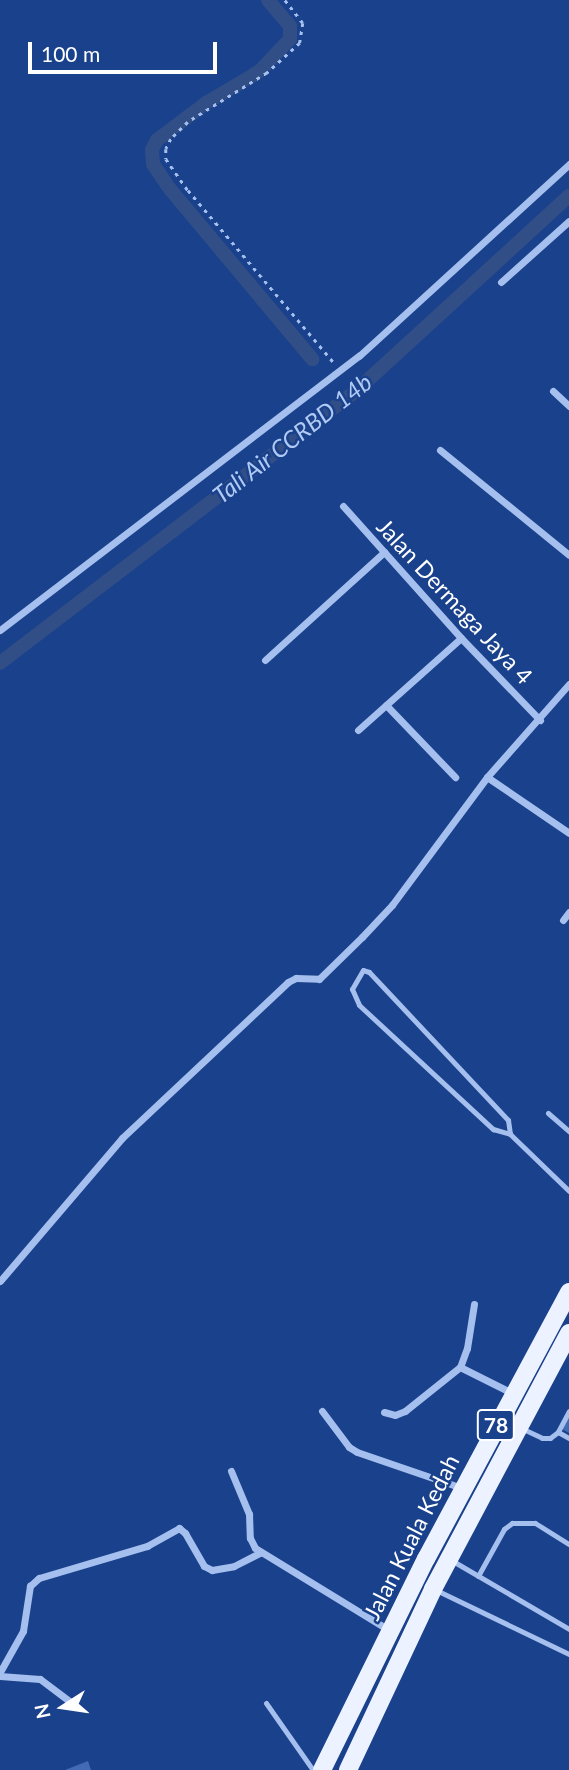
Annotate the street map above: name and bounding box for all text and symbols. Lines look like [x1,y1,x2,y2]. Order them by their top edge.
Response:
scale bar [32,28,220,72]
text: 100 m [41,41,100,66]
water label: Tali Air CCRBD 14b [206,367,378,509]
street label: Jalan Dermaga Jaya 4 [371,512,539,690]
road number: 78 [477,1408,515,1442]
street label: Jalan Kuala Kedah [357,1450,465,1624]
north arrow [28,1672,98,1742]
text: N [29,1702,55,1721]

